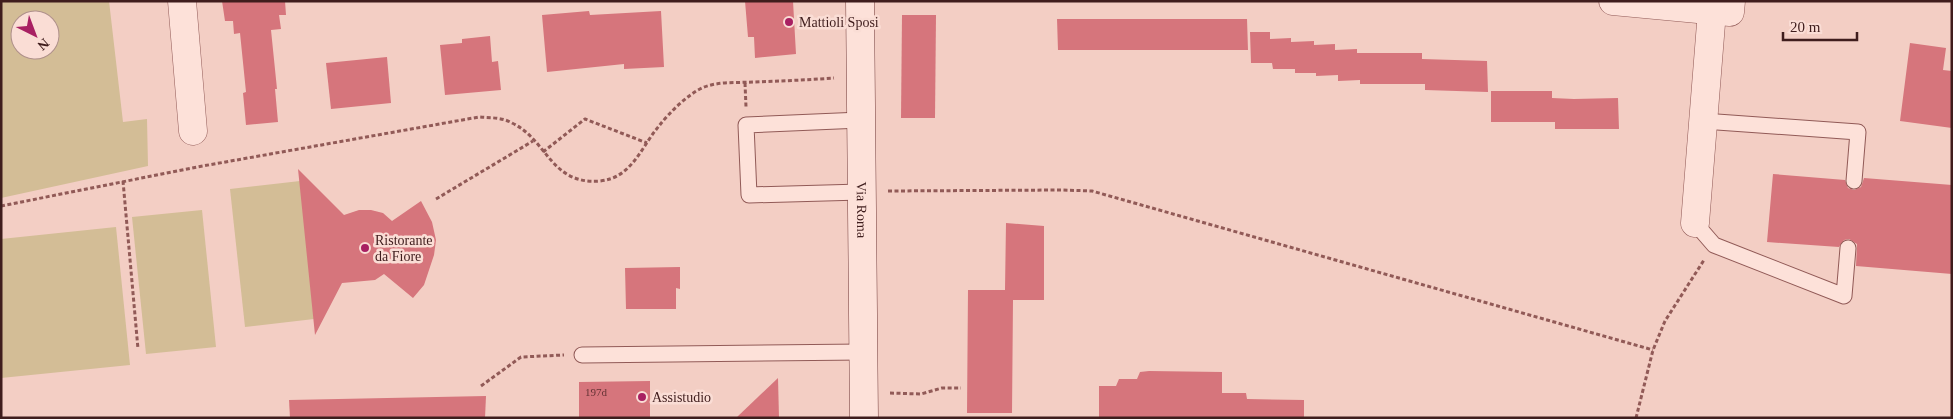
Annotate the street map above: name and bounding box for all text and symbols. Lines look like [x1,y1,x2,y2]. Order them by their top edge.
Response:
north arrow [10,10,60,60]
scale bar [1783,10,1857,42]
place label: Mattioli Sposi [799,15,879,30]
marker: Mattioli Sposi [783,16,795,28]
text: 20 m [1790,19,1821,35]
text: N [35,35,52,53]
street label: Via Roma [854,182,869,239]
place label: Ristorante da Fiore [375,233,433,264]
marker: Ristorante da Fiore [359,242,371,254]
house number: 197d [585,386,608,398]
place label: Assistudio [652,390,711,405]
marker: Assistudio [636,391,648,403]

